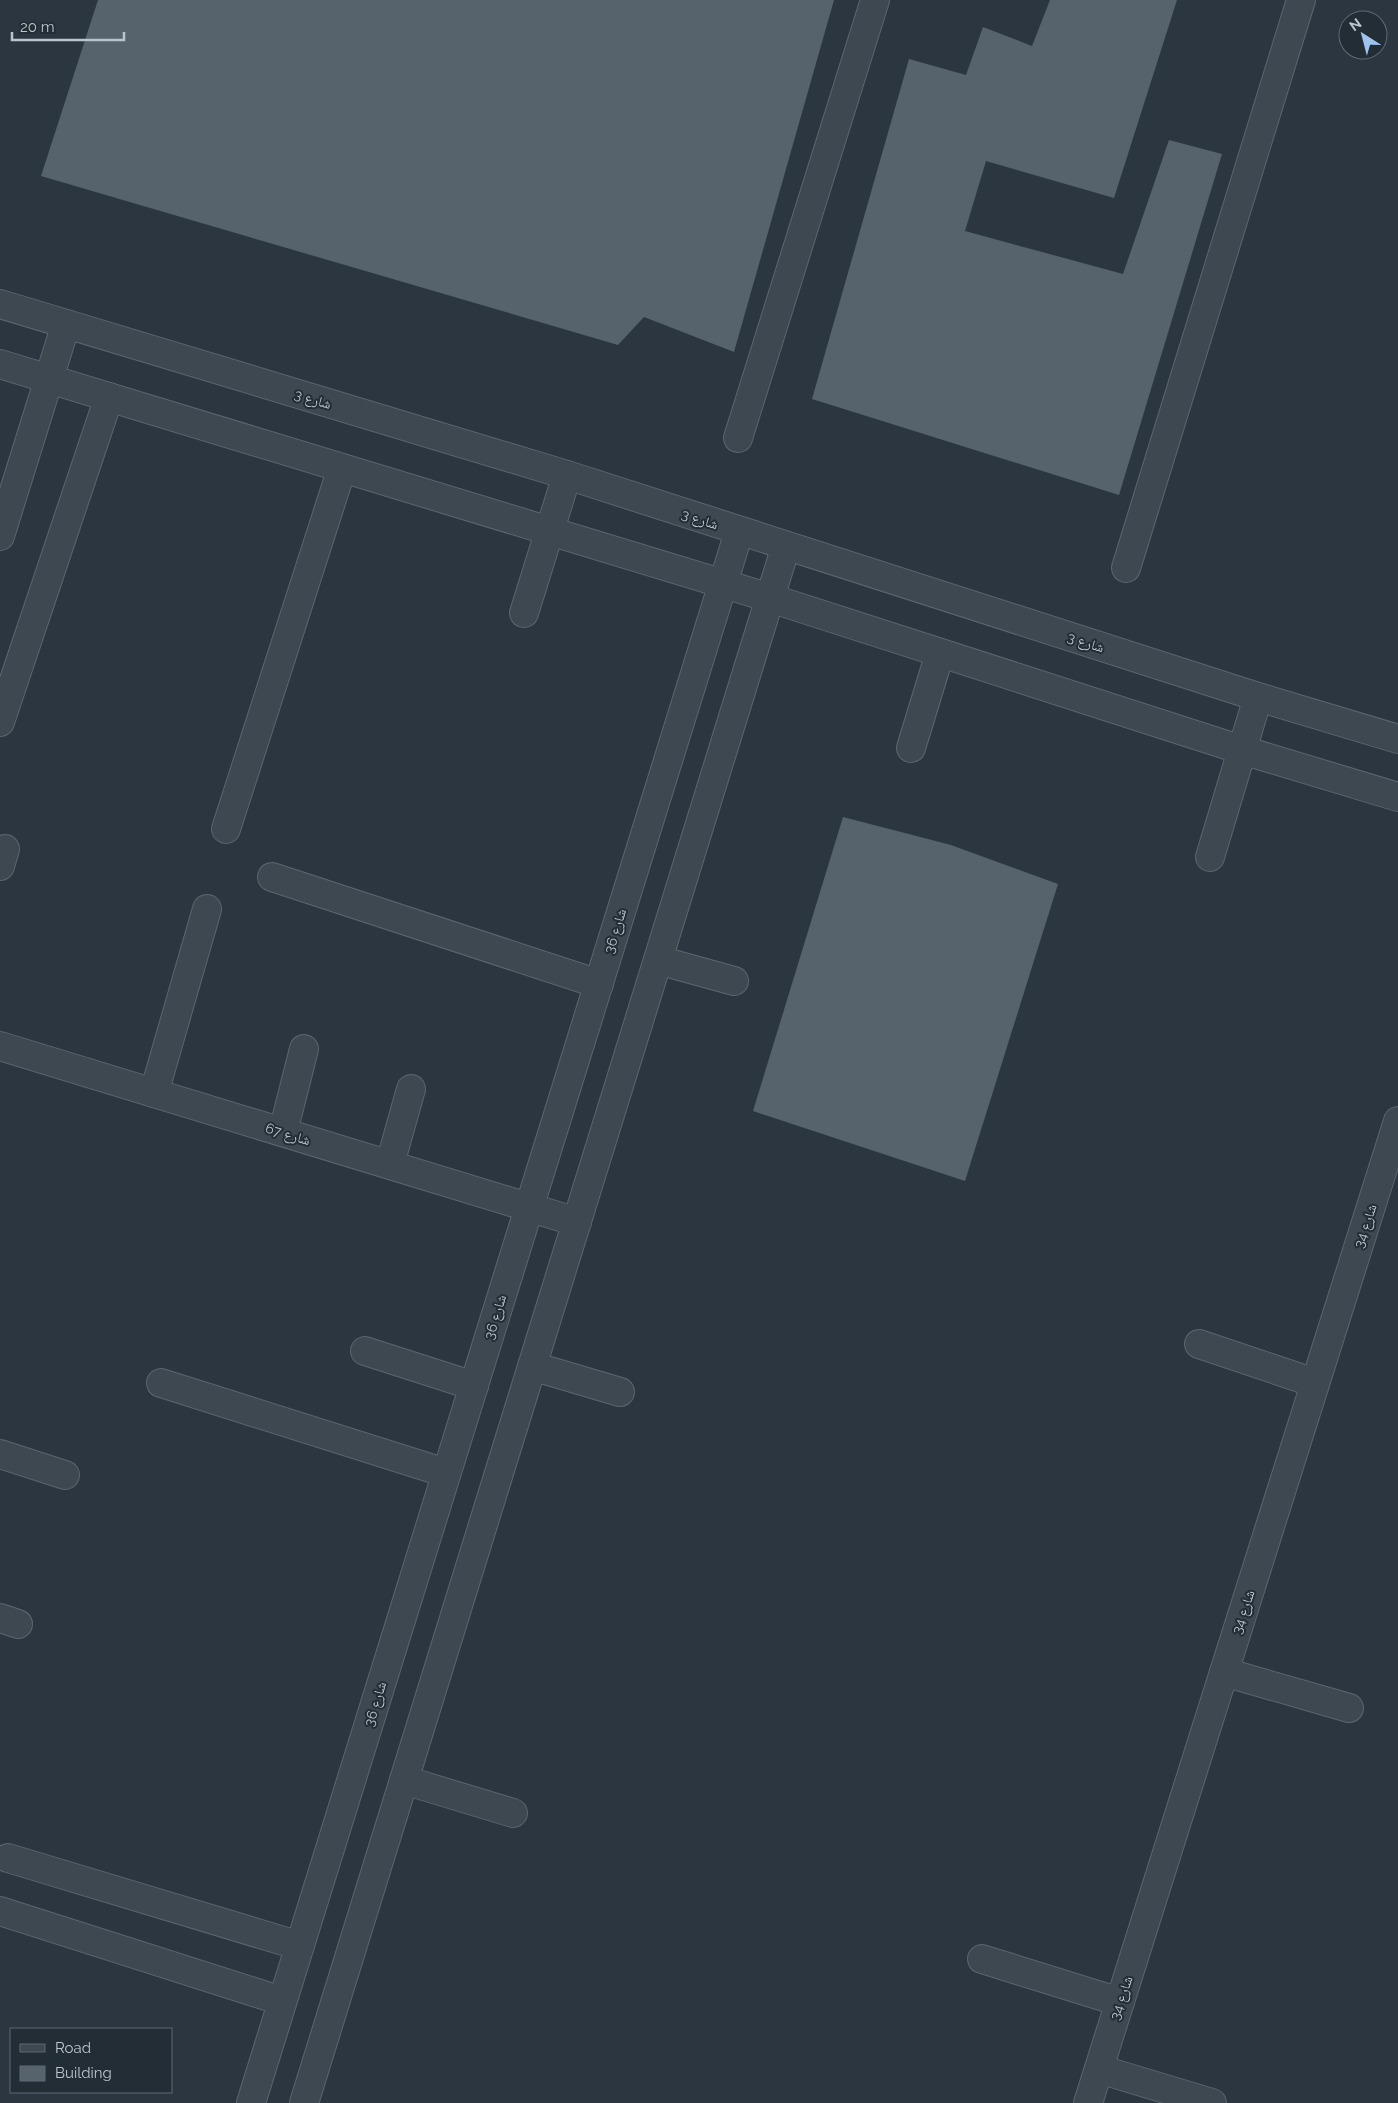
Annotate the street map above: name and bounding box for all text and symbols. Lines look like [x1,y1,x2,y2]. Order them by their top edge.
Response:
scale bar [12,10,125,42]
north arrow [1338,10,1388,60]
text: N [1346,15,1364,34]
text: 20 m [20,18,55,36]
street label: شارع 3 [292,386,333,414]
street label: شارع 3 [679,506,720,534]
street label: شارع 3 [1065,629,1106,657]
street label: شارع 36 [601,907,631,956]
street label: شارع 67 [263,1120,312,1150]
street label: شارع 34 [1350,1202,1382,1251]
street label: شارع 36 [481,1293,511,1342]
street label: شارع 34 [1228,1588,1260,1637]
street label: شارع 36 [361,1680,391,1729]
street label: شارع 34 [1106,1974,1138,2023]
legend [10,2028,172,2093]
text: Road [55,2039,91,2057]
text: Building [55,2064,112,2082]

